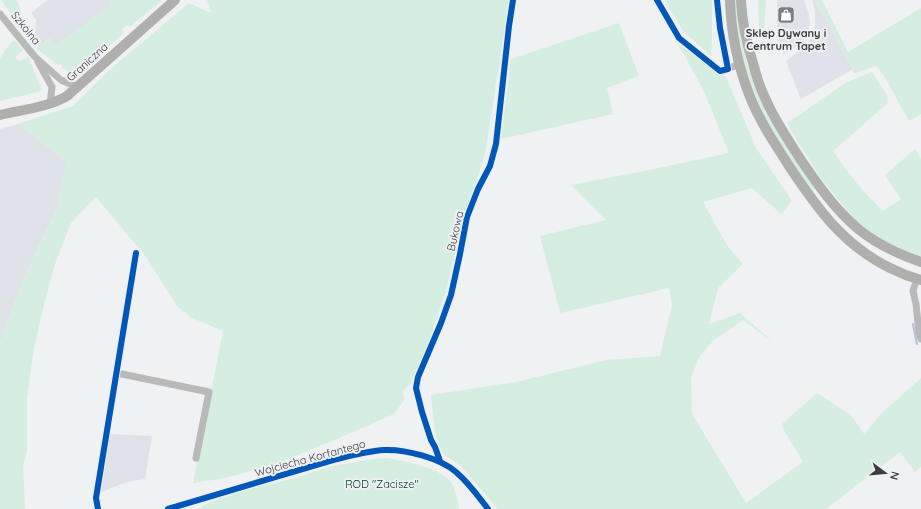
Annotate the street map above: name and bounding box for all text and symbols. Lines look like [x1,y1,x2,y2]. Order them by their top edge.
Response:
shop icon: Sklep Dywany i Centrum Tapet [776,5,796,25]
street label: Szkolna [8,8,44,48]
place label: Sklep Dywany i Centrum Tapet [746,26,826,53]
street label: Graniczna [63,40,111,84]
street label: Bukowa [444,210,466,252]
street label: Wojciecha Korfantego [253,436,367,480]
north arrow [865,453,905,493]
text: N [887,470,902,482]
park label: ROD "Zacisze" [345,477,419,491]

